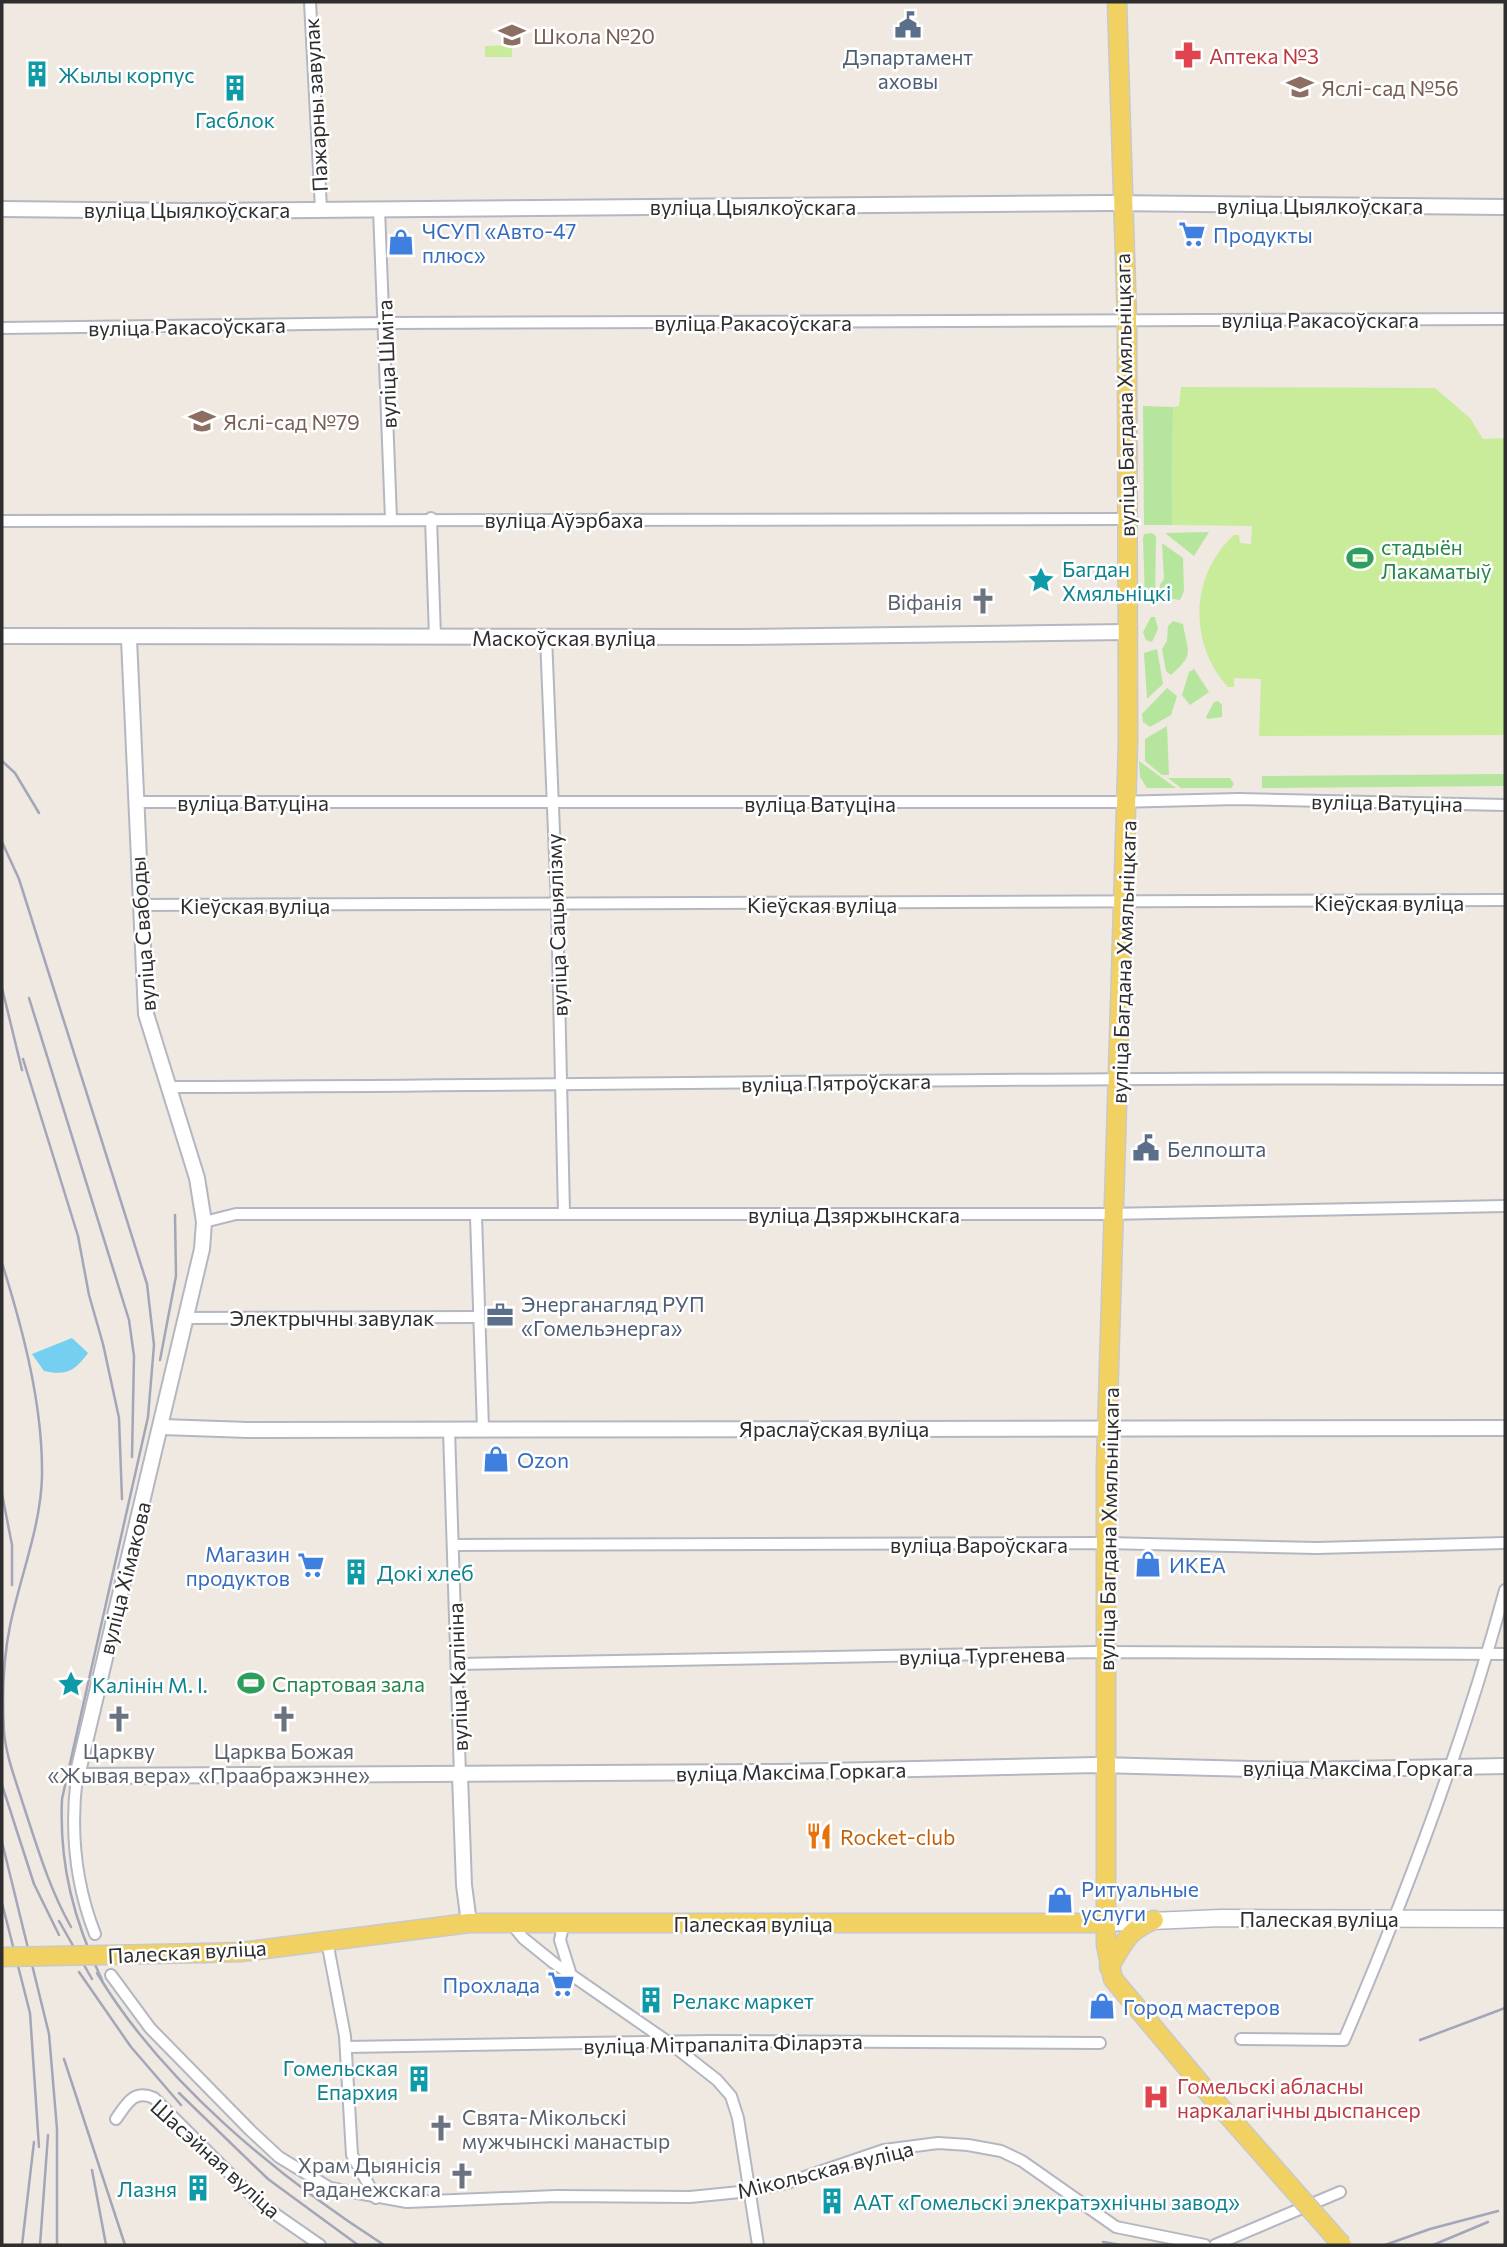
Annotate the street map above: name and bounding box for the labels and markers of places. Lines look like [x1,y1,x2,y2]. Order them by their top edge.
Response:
public building icon: Дэпартамент аховы [893,10,923,40]
school or university icon: Школа №20 [497,20,527,50]
place label: Школа №20 [533,23,655,48]
pharmacy icon: Аптека №3 [1173,40,1203,70]
place label: Аптека №3 [1209,43,1319,68]
place label: Дэпартамент аховы [843,44,973,93]
building icon: Жылы корпус [22,59,52,89]
place label: Жылы корпус [58,62,195,87]
school or university icon: Яслі-сад №56 [1285,72,1315,102]
building icon: Гасблок [220,73,250,103]
place label: Яслі-сад №56 [1321,75,1459,100]
place label: Гасблок [195,107,275,132]
place label: ЧСУП «Авто-47 плюс» [422,218,576,267]
supermarket icon: Продукты [1177,219,1207,249]
place label: Продукты [1213,222,1313,247]
shop icon: ЧСУП «Авто-47 плюс» [386,227,416,257]
school or university icon: Яслі-сад №79 [187,406,217,436]
place label: Яслі-сад №79 [223,409,360,434]
place label: стадыён Лакаматыў [1381,534,1492,583]
sports icon: стадыён Лакаматыў [1345,543,1375,573]
place label: Багдан Хмяльніцкі [1062,556,1171,605]
place icon: Багдан Хмяльніцкі [1026,565,1056,595]
church icon: Віфанія [968,586,998,616]
place label: Віфанія [887,589,962,614]
public building icon: Белпошта [1131,1133,1161,1163]
place label: Белпошта [1167,1136,1266,1161]
place label: Энерганагляд РУП «Гомельэнерга» [521,1291,705,1340]
office icon: Энерганагляд РУП «Гомельэнерга» [485,1300,515,1330]
shop icon: Ozon [481,1444,511,1474]
place label: Ozon [517,1447,569,1472]
place label: Магазин продуктов [186,1541,290,1590]
shop icon: ИКЕА [1133,1549,1163,1579]
supermarket icon: Магазин продуктов [296,1550,326,1580]
place label: ИКЕА [1169,1552,1226,1577]
building icon: Докі хлеб [341,1557,371,1587]
place label: Докі хлеб [377,1560,474,1585]
sports icon: Спартовая зала [236,1668,266,1698]
place icon: Калінін М. І. [56,1669,86,1699]
place label: Спартовая зала [272,1671,425,1696]
place label: Калінін М. І. [92,1672,208,1697]
church icon: Царкву «Жывая вера» [104,1704,134,1734]
church icon: Царква Божая «Праабражэнне» [269,1704,299,1734]
place label: Царкву «Жывая вера» [47,1738,191,1787]
place label: Царква Божая «Праабражэнне» [198,1738,370,1787]
restaurant icon: Rocket-club [804,1821,834,1851]
place label: Rocket-club [840,1824,956,1849]
place label: Ритуальные услуги [1081,1876,1199,1925]
shop icon: Ритуальные услуги [1045,1885,1075,1915]
supermarket icon: Прохлада [546,1969,576,1999]
place label: Прохлада [443,1972,540,1997]
building icon: Релакс маркет [636,1985,666,2015]
place label: Релакс маркет [672,1988,814,2013]
shop icon: Город мастеров [1087,1991,1117,2021]
place label: Город мастеров [1123,1994,1280,2019]
place label: Гомельская Епархия [283,2055,398,2104]
building icon: Гомельская Епархия [404,2064,434,2094]
place label: Гомельскі абласны наркалагічны дыспансер [1177,2073,1421,2122]
hospital icon: Гомельскі абласны наркалагічны дыспансер [1141,2082,1171,2112]
place label: Свята-Мікольскі мужчынскі манастыр [462,2104,670,2153]
church icon: Свята-Мікольскі мужчынскі манастыр [426,2113,456,2143]
place label: Храм Дыянісія Раданежскага [298,2152,441,2201]
church icon: Храм Дыянісія Раданежскага [447,2161,477,2191]
building icon: Лазня [183,2173,213,2203]
place label: Лазня [117,2176,177,2201]
building icon: ААТ «Гомельскі элекратэхнічны завод» [817,2186,847,2216]
place label: ААТ «Гомельскі элекратэхнічны завод» [853,2189,1240,2214]

